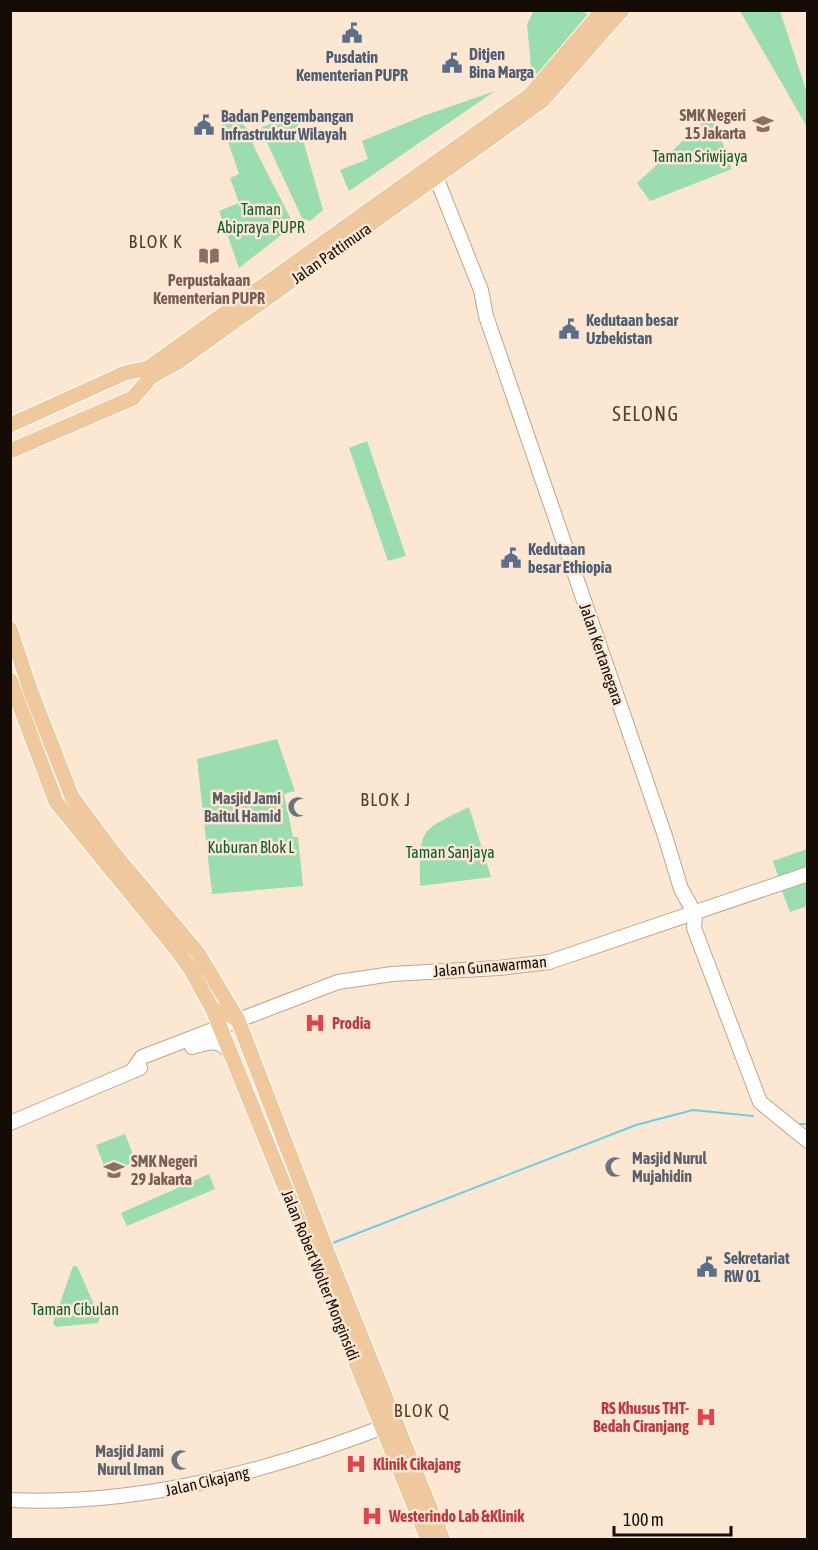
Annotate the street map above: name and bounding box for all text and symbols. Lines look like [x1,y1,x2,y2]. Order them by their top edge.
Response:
public building icon: Pusdatin Kementerian PUPR [340,21,364,45]
place label: Ditjen Bina Marga [469,45,534,81]
place label: Pusdatin Kementerian PUPR [296,48,408,84]
public building icon: Ditjen Bina Marga [440,51,464,75]
place label: SMK Negeri 15 Jakarta [680,106,746,142]
place label: Badan Pengembangan Infrastruktur Wilayah [221,107,354,143]
school or university icon: SMK Negeri 15 Jakarta [751,112,775,136]
public building icon: Badan Pengembangan Infrastruktur Wilayah [192,113,216,137]
park label: Taman Sriwijaya [652,147,748,166]
park label: Taman Abipraya PUPR [217,200,305,237]
street label: Jalan Pattimura [288,219,374,287]
district label: BLOK K [129,231,183,252]
library icon: Perpustakaan Kementerian PUPR [197,244,221,268]
place label: Perpustakaan Kementerian PUPR [153,271,265,307]
place label: Kedutaan besar Uzbekistan [586,311,678,347]
public building icon: Kedutaan besar Uzbekistan [557,317,581,341]
district label: SELONG [612,402,680,425]
place label: Kedutaan besar Ethiopia [528,540,612,576]
public building icon: Kedutaan besar Ethiopia [499,546,523,570]
street label: Jalan Kertanegara [575,601,628,708]
place label: Masjid Jami Baitul Hamid [204,789,281,825]
district label: BLOK J [360,789,412,810]
mosque icon: Masjid Jami Baitul Hamid [286,795,310,819]
park label: Kuburan Blok L [207,838,295,856]
park label: Taman Sanjaya [405,843,495,862]
street label: Jalan Gunawarman [432,952,548,980]
hospital icon: Prodia [303,1011,327,1035]
place label: Prodia [332,1014,371,1032]
place label: Masjid Nurul Mujahidin [632,1149,708,1185]
place label: SMK Negeri 29 Jakarta [131,1152,198,1188]
mosque icon: Masjid Nurul Mujahidin [603,1155,627,1179]
school or university icon: SMK Negeri 29 Jakarta [102,1158,126,1182]
street label: Jalan Robert Wolter Monginsidi [278,1187,363,1363]
place label: Sekretariat RW 01 [724,1249,790,1285]
public building icon: Sekretariat RW 01 [695,1255,719,1279]
park label: Taman Cibulan [31,1300,119,1318]
place label: RS Khusus THT- Bedah Ciranjang [593,1399,689,1435]
district label: BLOK Q [394,1400,450,1421]
hospital icon: RS Khusus THT- Bedah Ciranjang [694,1405,718,1429]
place label: Masjid Jami Nurul Iman [95,1442,164,1478]
mosque icon: Masjid Jami Nurul Iman [169,1448,193,1472]
hospital icon: Klinik Cikajang [344,1452,368,1476]
place label: Klinik Cikajang [373,1455,461,1473]
street label: Jalan Cikajang [163,1463,251,1500]
scale bar [614,1499,731,1537]
hospital icon: Westerindo Lab &Klinik [360,1504,384,1528]
place label: Westerindo Lab &Klinik [388,1507,525,1525]
text: 100 m [623,1509,664,1530]

